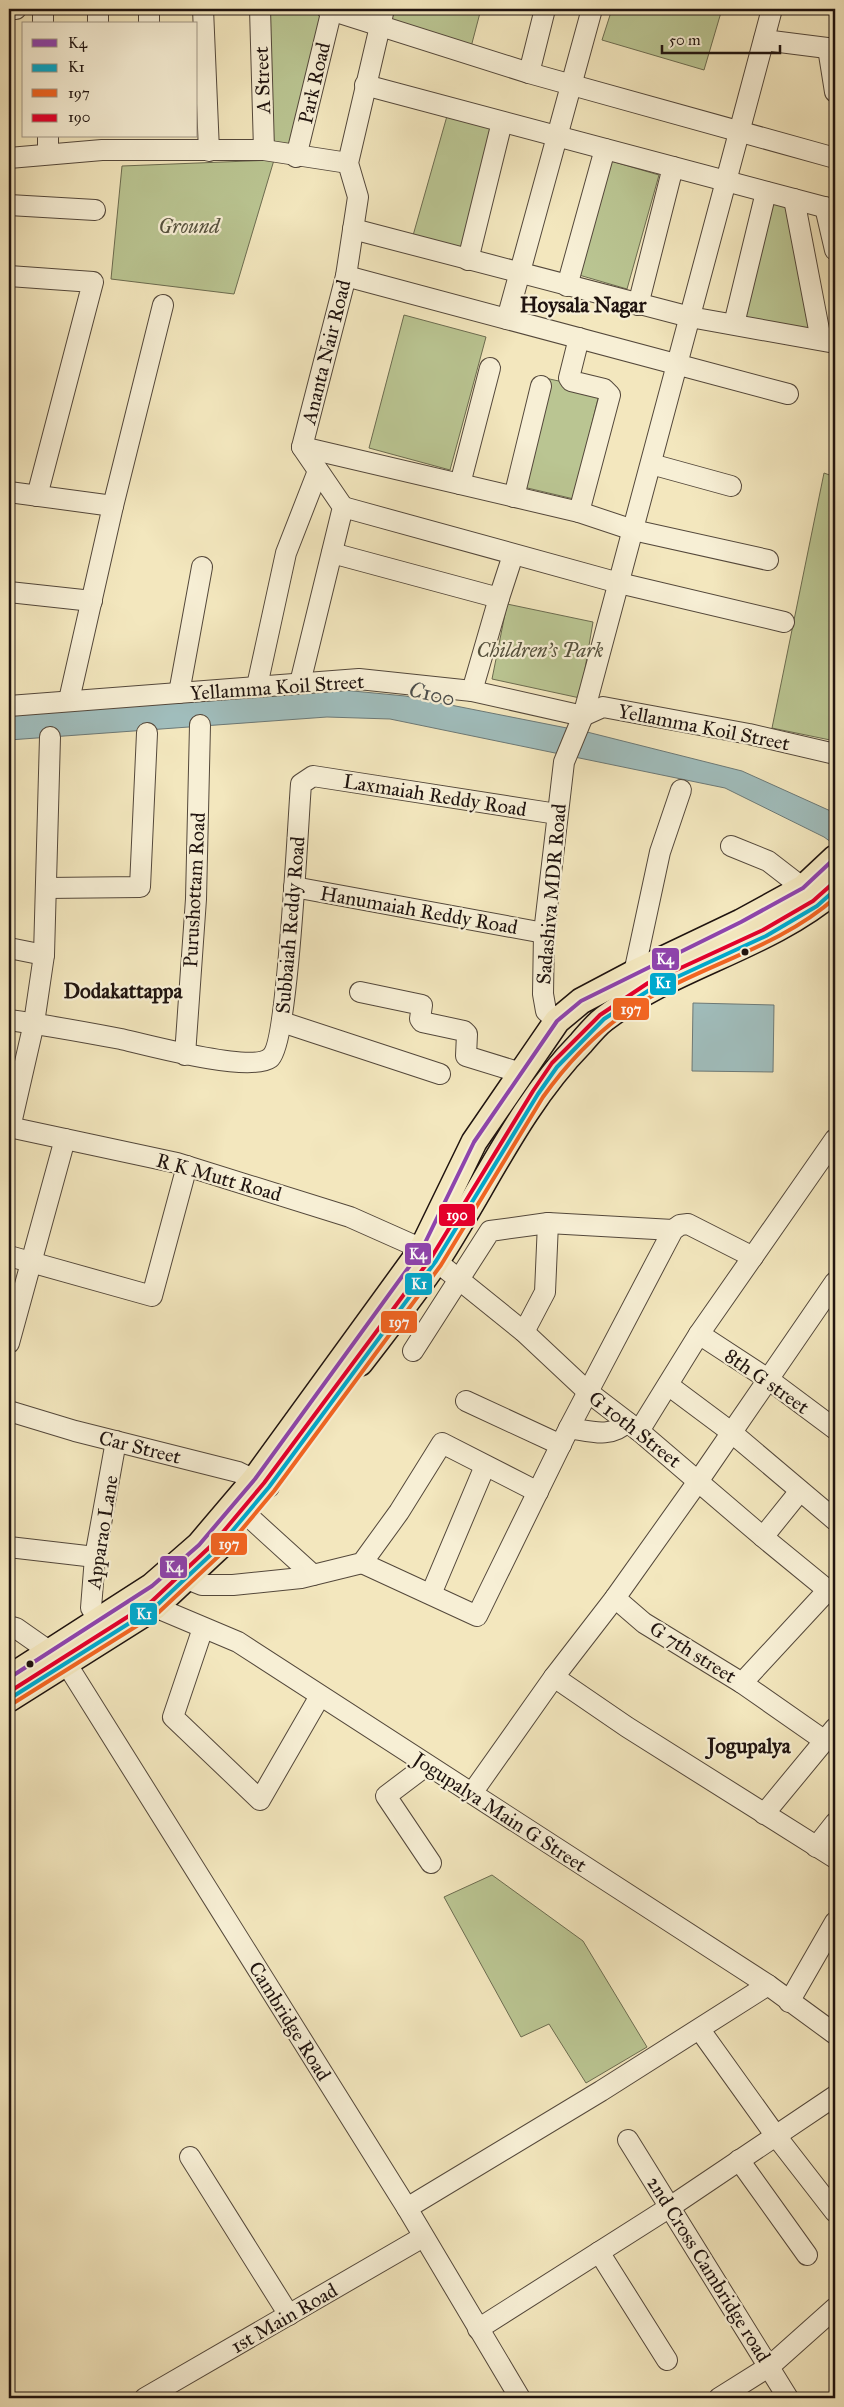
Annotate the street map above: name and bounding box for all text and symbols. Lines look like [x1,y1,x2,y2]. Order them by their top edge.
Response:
legend [22,22,198,138]
scale bar [662,22,779,54]
text: 50 m [669,31,701,49]
text: K4 [68,34,88,52]
street label: Park Road [293,40,335,126]
street label: A Street [249,46,275,115]
text: K1 [68,58,85,76]
text: 197 [68,84,90,102]
text: 190 [68,108,91,126]
park label: Ground [158,214,221,238]
street label: Ananta Nair Road [296,277,356,428]
district label: Hoysala Nagar [520,292,647,318]
park label: Children's Park [476,638,604,662]
street label: Yellamma Koil Street [189,669,365,705]
water label: C100 [406,676,458,712]
street label: Yellamma Koil Street [616,699,792,755]
street label: Laxmaiah Reddy Road [342,769,528,821]
street label: Sadashiva MDR Road [531,802,571,986]
street label: Purushottam Road [178,812,210,968]
street label: Subbaiah Reddy Road [270,835,310,1015]
street label: Hanumaiah Reddy Road [318,881,520,939]
line badge: K4 [651,947,680,971]
unlabelled marker [740,947,750,957]
text: K4 [656,951,675,969]
line badge: K1 [649,972,677,996]
text: K1 [655,975,671,992]
district label: Dodakattappa [64,978,184,1004]
line badge: 197 [612,997,650,1021]
text: 197 [621,1001,642,1019]
street label: R K Mutt Road [154,1148,284,1206]
line badge: 190 [438,1203,476,1227]
text: 190 [446,1207,468,1225]
line badge: K4 [404,1242,432,1266]
text: K4 [409,1246,428,1264]
line badge: K1 [404,1272,433,1296]
text: K1 [411,1276,427,1293]
line badge: 197 [380,1310,418,1334]
text: 197 [389,1314,410,1332]
street label: 8th G street [720,1343,814,1419]
street label: G 10th Street [584,1386,686,1472]
street label: Car Street [97,1425,183,1469]
street label: Apparao Lane [81,1473,123,1592]
line badge: 197 [210,1532,248,1556]
text: 197 [219,1536,240,1554]
line badge: K4 [159,1555,188,1579]
text: K4 [165,1559,184,1577]
line badge: K1 [129,1602,158,1626]
text: K1 [136,1606,152,1623]
street label: G 7th street [645,1616,741,1688]
unlabelled marker [25,1659,35,1669]
district label: Jogupalya [704,1733,792,1760]
street label: Jogupalya Main G Street [407,1746,591,1878]
street label: Cambridge Road [243,1957,336,2086]
street label: 2nd Cross Cambridge road [641,2172,776,2367]
street label: 1st Main Road [227,2278,341,2358]

